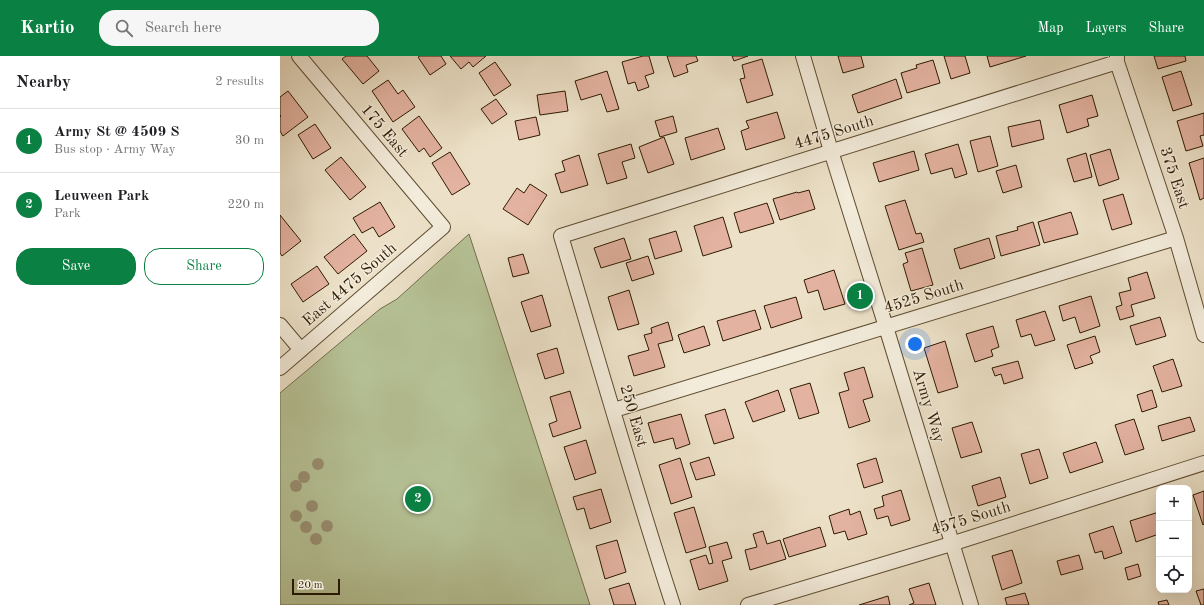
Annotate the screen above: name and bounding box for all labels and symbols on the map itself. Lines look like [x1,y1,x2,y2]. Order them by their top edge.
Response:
street label: 175 East [357,101,411,161]
street label: 4475 South [792,113,876,153]
street label: 375 East [1157,145,1192,211]
street label: East 4475 South [300,240,400,330]
street label: 4525 South [882,277,966,317]
pin: 1 [847,281,873,311]
your location [905,334,925,354]
street label: Army Way [909,367,947,445]
street label: 250 East [617,383,650,449]
pin: 2 [405,484,431,514]
street label: 4575 South [929,499,1013,539]
scale bar [292,577,340,596]

